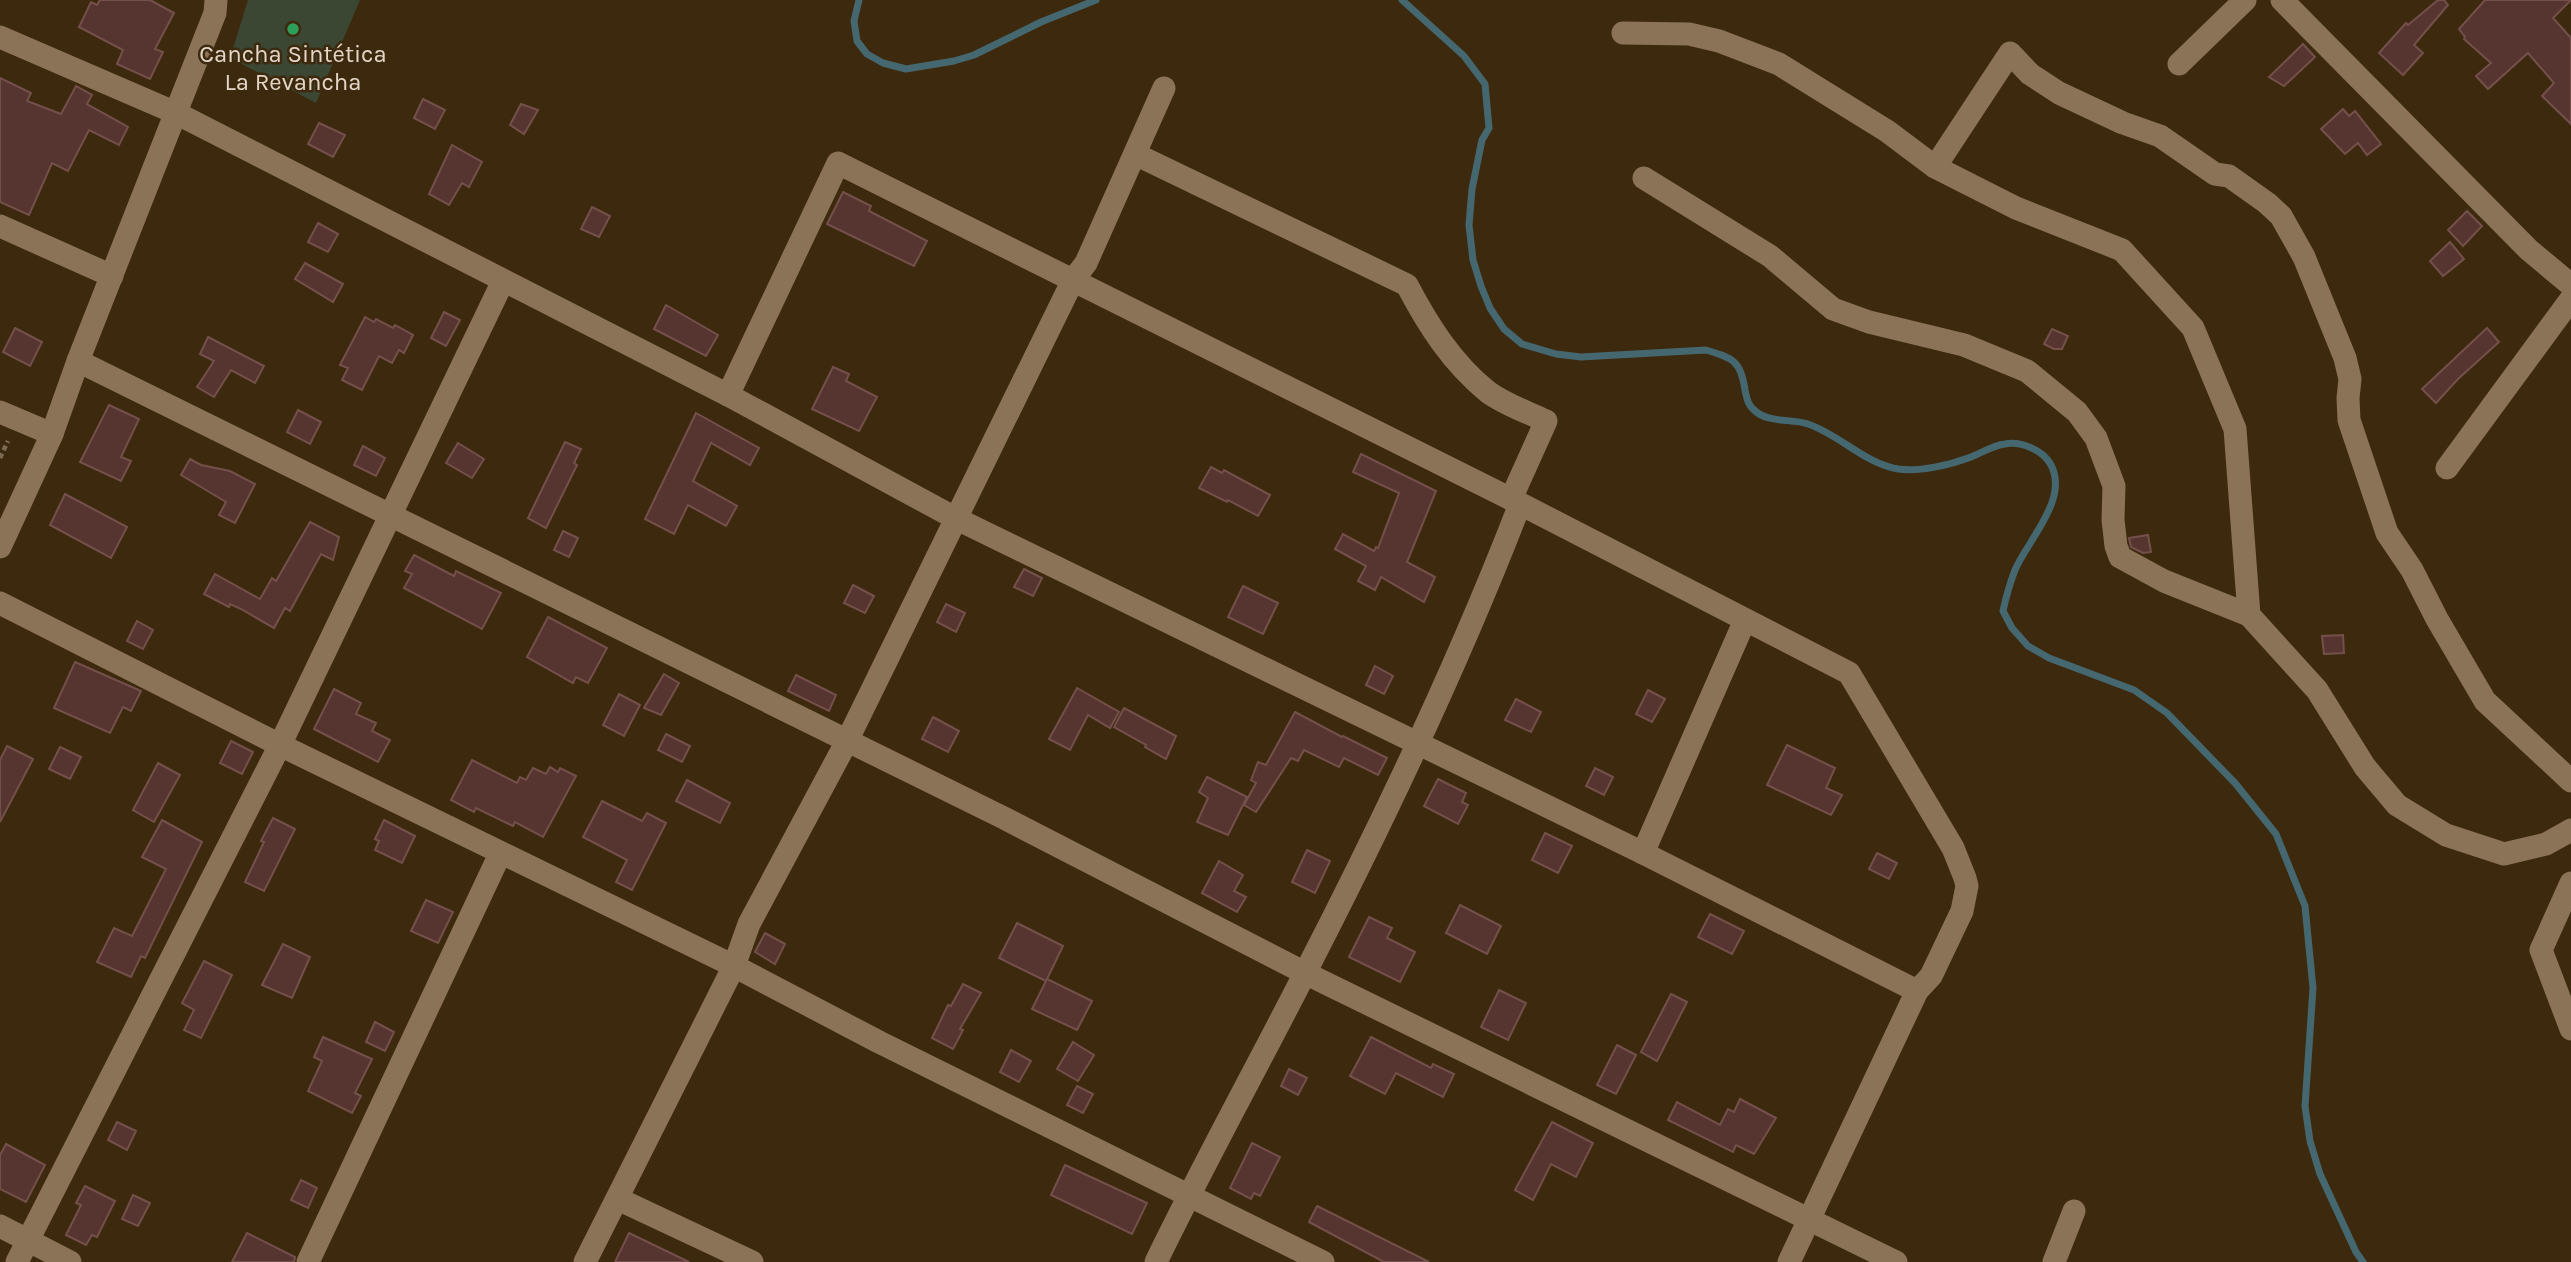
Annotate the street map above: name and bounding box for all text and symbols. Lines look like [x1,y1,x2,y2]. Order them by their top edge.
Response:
marker: Cancha Sintética La Revancha [285,21,301,37]
place label: Cancha Sintética La Revancha [199,40,387,96]

